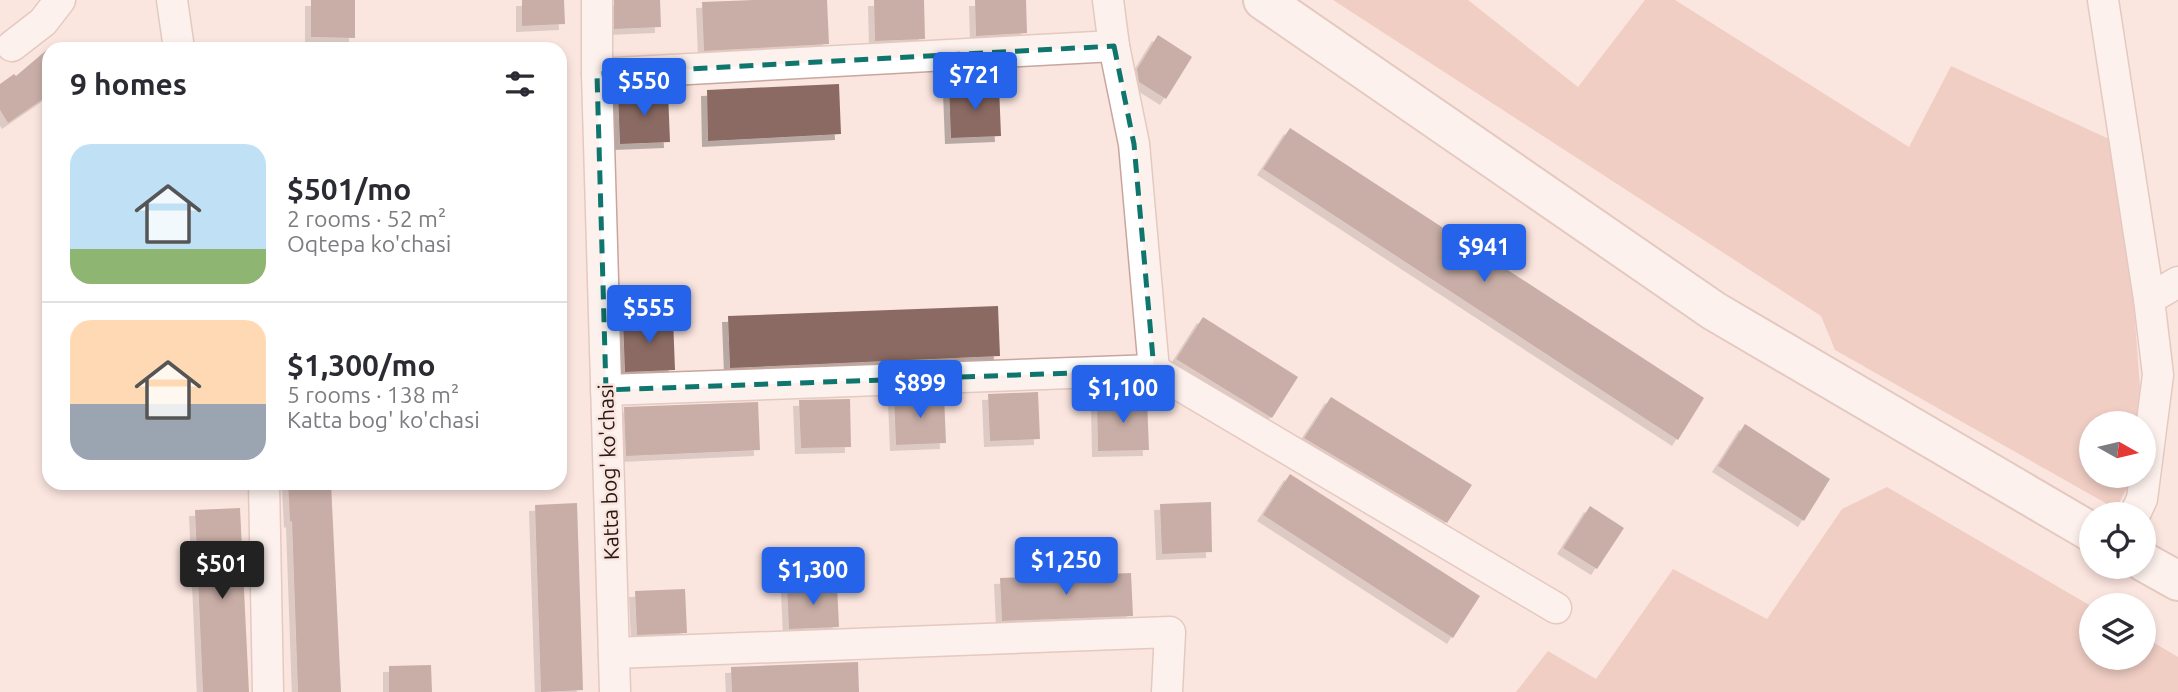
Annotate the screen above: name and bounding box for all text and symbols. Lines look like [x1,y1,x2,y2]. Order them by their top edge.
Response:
pin: $721 [934,52,1016,112]
pin: $550 [603,58,685,118]
text: $721 [949,62,1001,87]
icon: filters [501,65,539,103]
text: 9 homes [70,67,187,101]
text: $550 [618,68,670,93]
icon: home [126,172,210,256]
text: $501/mo [287,172,411,206]
text: 2 rooms · 52 m² [287,206,446,231]
pin: $941 [1443,224,1525,284]
text: Oqtepa ko'chasi [287,231,451,256]
text: $941 [1458,234,1510,259]
pin: $555 [608,286,690,345]
text: $555 [623,295,675,320]
icon: home [126,348,210,432]
text: $1,300/mo [287,348,436,382]
pin: $899 [879,360,961,420]
pin: $1,100 [1066,366,1180,425]
text: $899 [894,370,946,395]
text: $1,100 [1088,375,1158,400]
text: 5 rooms · 138 m² [287,382,459,407]
street label: Katta bog' ko'chasi [593,384,623,560]
text: Katta bog' ko'chasi [287,407,480,432]
north arrow [2079,411,2156,488]
map controls [2079,411,2156,670]
button: locate [2079,502,2156,579]
pin: $1,250 [1009,538,1123,597]
pin: $501 [181,542,263,601]
text: $1,250 [1031,547,1101,572]
pin: $1,300 [756,548,870,607]
text: $501 [196,551,248,576]
text: $1,300 [778,557,848,582]
button: layers [2079,593,2156,670]

